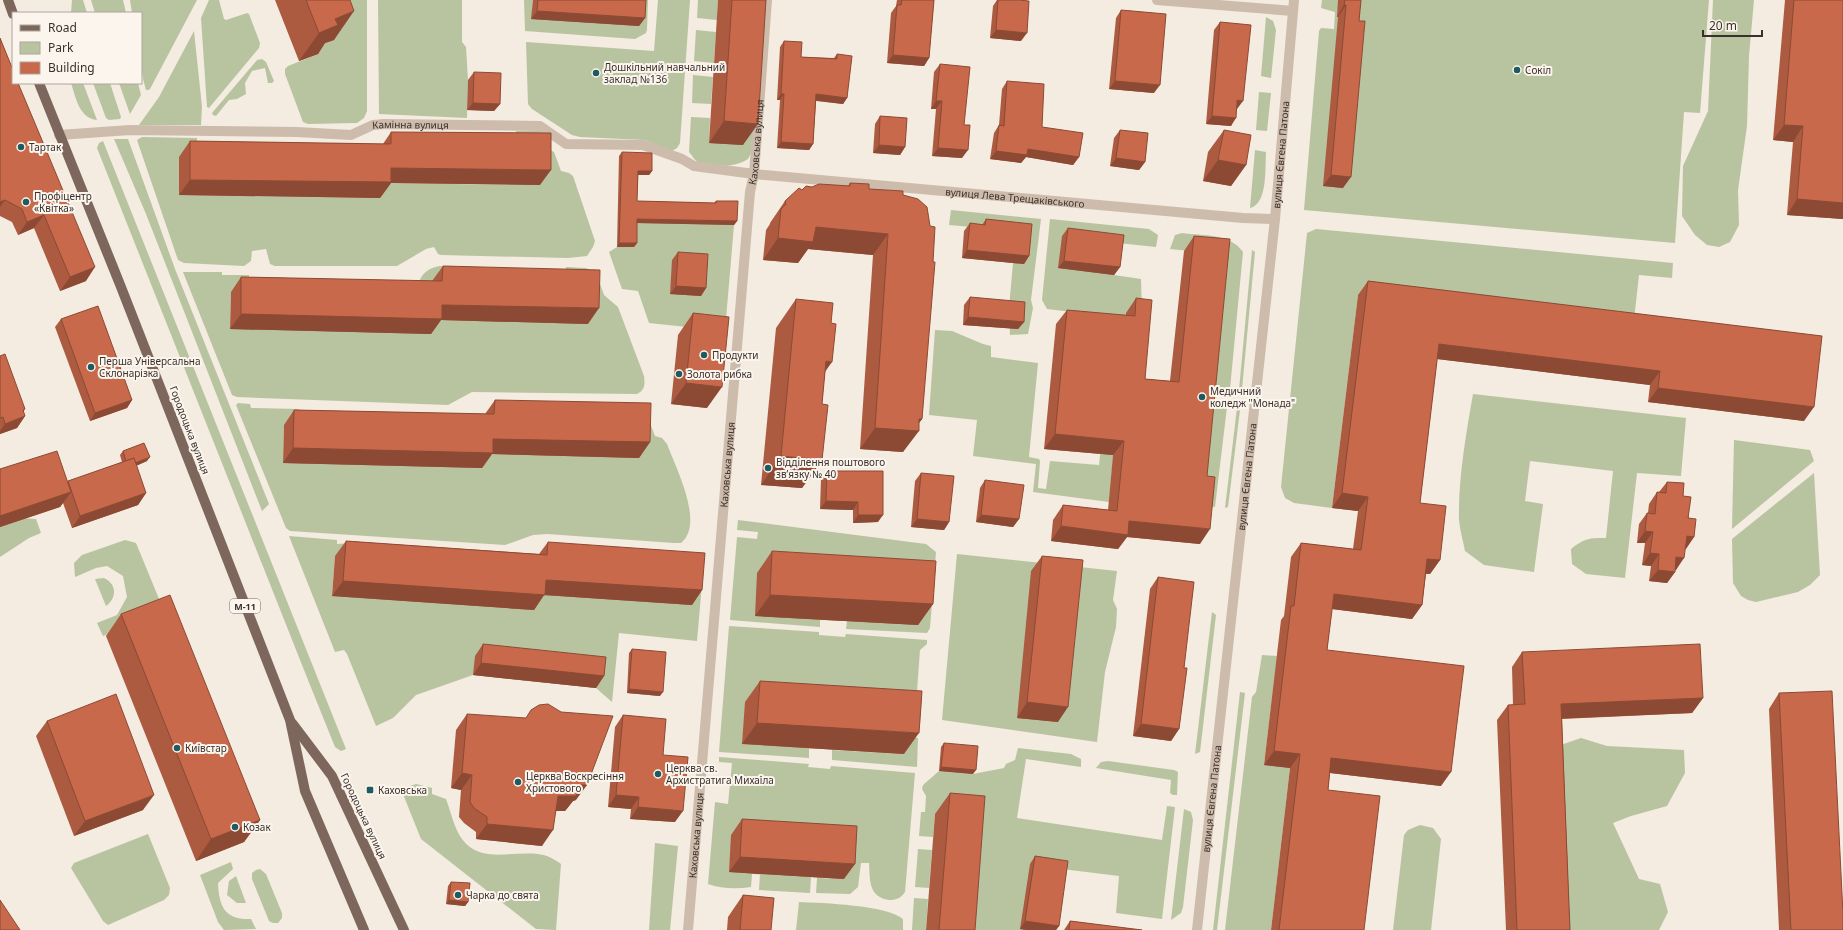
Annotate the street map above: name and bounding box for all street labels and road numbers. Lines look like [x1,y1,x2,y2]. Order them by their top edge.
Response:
street label: Каховська вулиця [745,99,767,186]
street label: вулиця Євгена Патона [1269,100,1292,209]
street label: Камінна вулиця [372,117,449,132]
street label: вулиця Лева Трещаківського [945,184,1085,211]
street label: Городоцька вулиця [167,384,213,476]
street label: Каховська вулиця [717,421,738,508]
street label: вулиця Євгена Патона [1234,422,1260,531]
road number: М-11 [230,599,260,613]
street label: вулиця Євгена Патона [1199,744,1224,853]
street label: Городоцька вулиця [338,771,390,861]
street label: Каховська вулиця [685,792,707,879]

